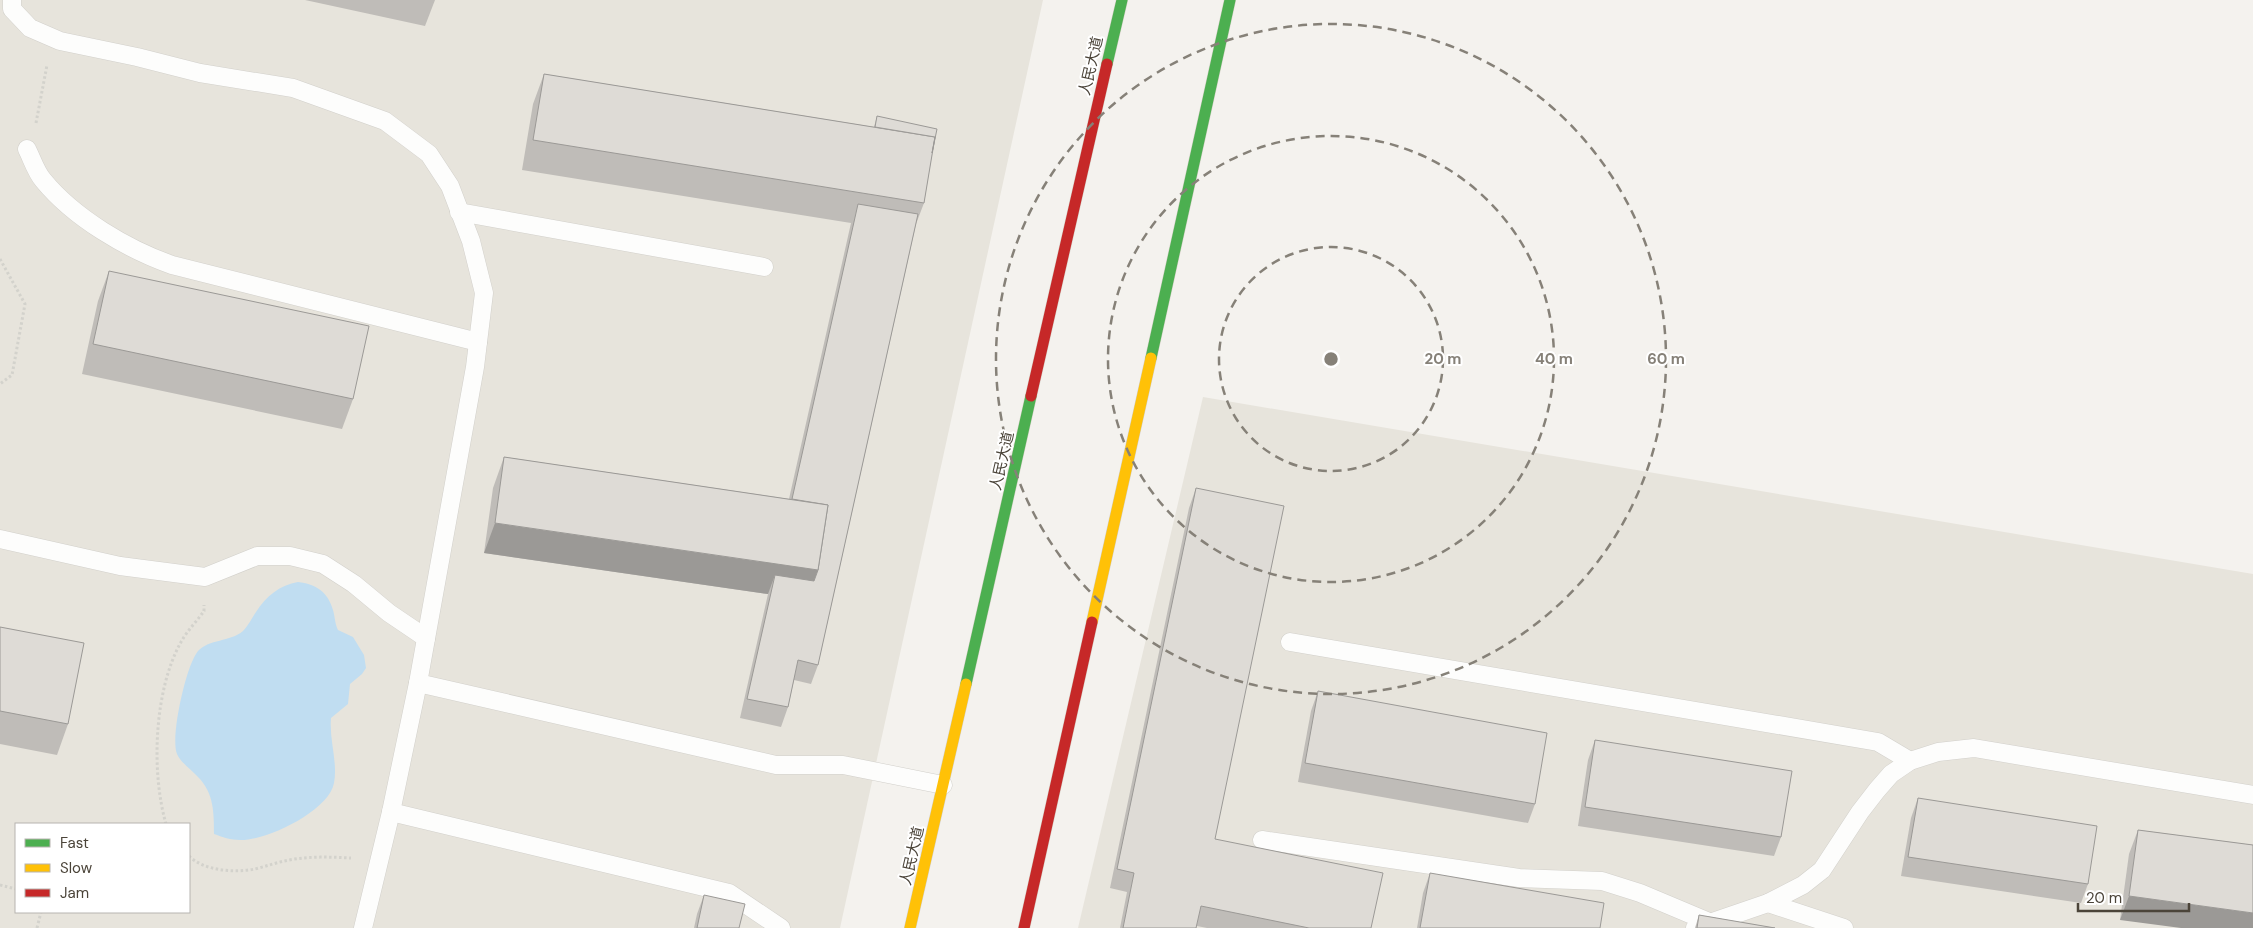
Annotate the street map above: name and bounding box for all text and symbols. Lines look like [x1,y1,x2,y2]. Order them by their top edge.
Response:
street label: 人民大道 [1075,35,1107,97]
text: 20 m [1425,349,1461,369]
text: 40 m [1535,349,1573,369]
text: 60 m [1647,349,1685,369]
centre of rings [1322,350,1340,368]
street label: 人民大道 [986,430,1018,492]
legend [15,823,190,913]
street label: 人民大道 [896,825,928,887]
text: Fast [60,833,89,853]
text: Slow [60,858,93,878]
scale bar [2078,880,2189,912]
text: Jam [60,883,89,903]
text: 20 m [2086,888,2122,908]

